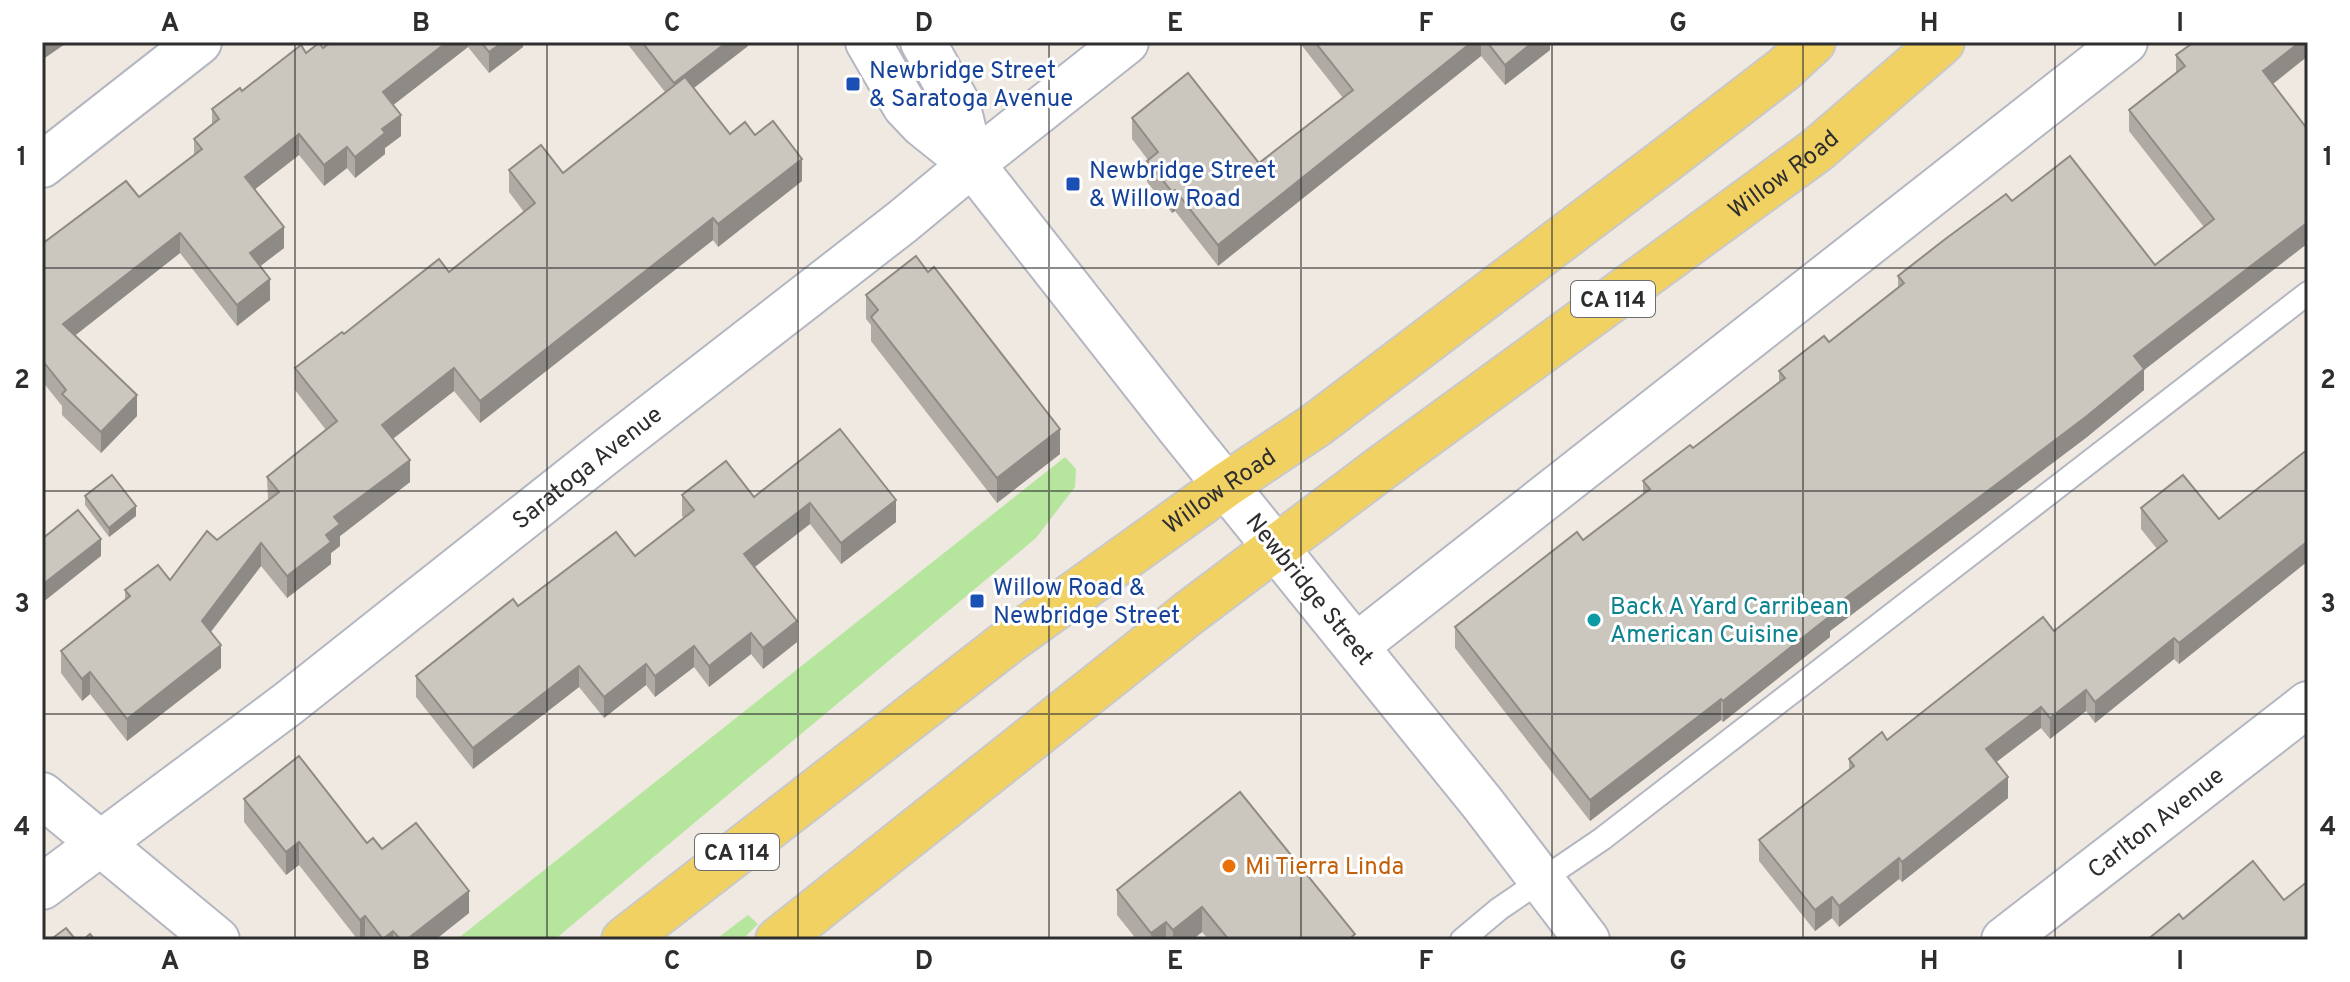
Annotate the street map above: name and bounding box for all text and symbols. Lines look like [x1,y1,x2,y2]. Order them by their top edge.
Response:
text: A [161,8,179,41]
text: B [412,8,430,41]
text: C [664,8,680,41]
text: D [915,8,933,41]
text: E [1167,8,1183,41]
text: F [1419,8,1434,41]
text: G [1669,8,1687,41]
text: H [1920,8,1938,41]
text: I [2176,8,2184,41]
place label: Newbridge Street & Saratoga Avenue [869,57,1073,115]
marker: Newbridge Street & Saratoga Avenue [844,75,862,93]
street label: Willow Road [1723,125,1846,227]
text: 1 [17,142,27,175]
text: 1 [2323,142,2333,175]
place label: Newbridge Street & Willow Road [1089,157,1276,215]
marker: Newbridge Street & Willow Road [1064,175,1082,193]
road number: CA 114 [1571,281,1655,317]
text: 2 [14,365,30,398]
text: 2 [2320,365,2336,398]
street label: Saratoga Avenue [507,401,669,537]
street label: Willow Road [1158,443,1282,542]
street label: Newbridge Street [1238,508,1379,672]
place label: Willow Road & Newbridge Street [993,574,1180,632]
text: 3 [14,589,30,622]
text: 3 [2320,589,2336,622]
marker: Willow Road & Newbridge Street [968,592,986,610]
place label: Back A Yard Carribean American Cuisine [1610,593,1849,651]
marker: Back A Yard Carribean American Cuisine [1585,611,1603,629]
street label: Carlton Avenue [2083,762,2231,886]
text: 4 [14,812,30,845]
text: 4 [2320,812,2336,845]
road number: CA 114 [695,834,779,870]
place label: Mi Tierra Linda [1245,853,1404,883]
marker: Mi Tierra Linda [1220,857,1238,875]
text: A [161,946,179,979]
text: B [412,946,430,979]
text: C [664,946,680,979]
text: D [915,946,933,979]
text: E [1167,946,1183,979]
text: F [1419,946,1434,979]
text: G [1669,946,1687,979]
text: H [1920,946,1938,979]
text: I [2176,946,2184,979]

